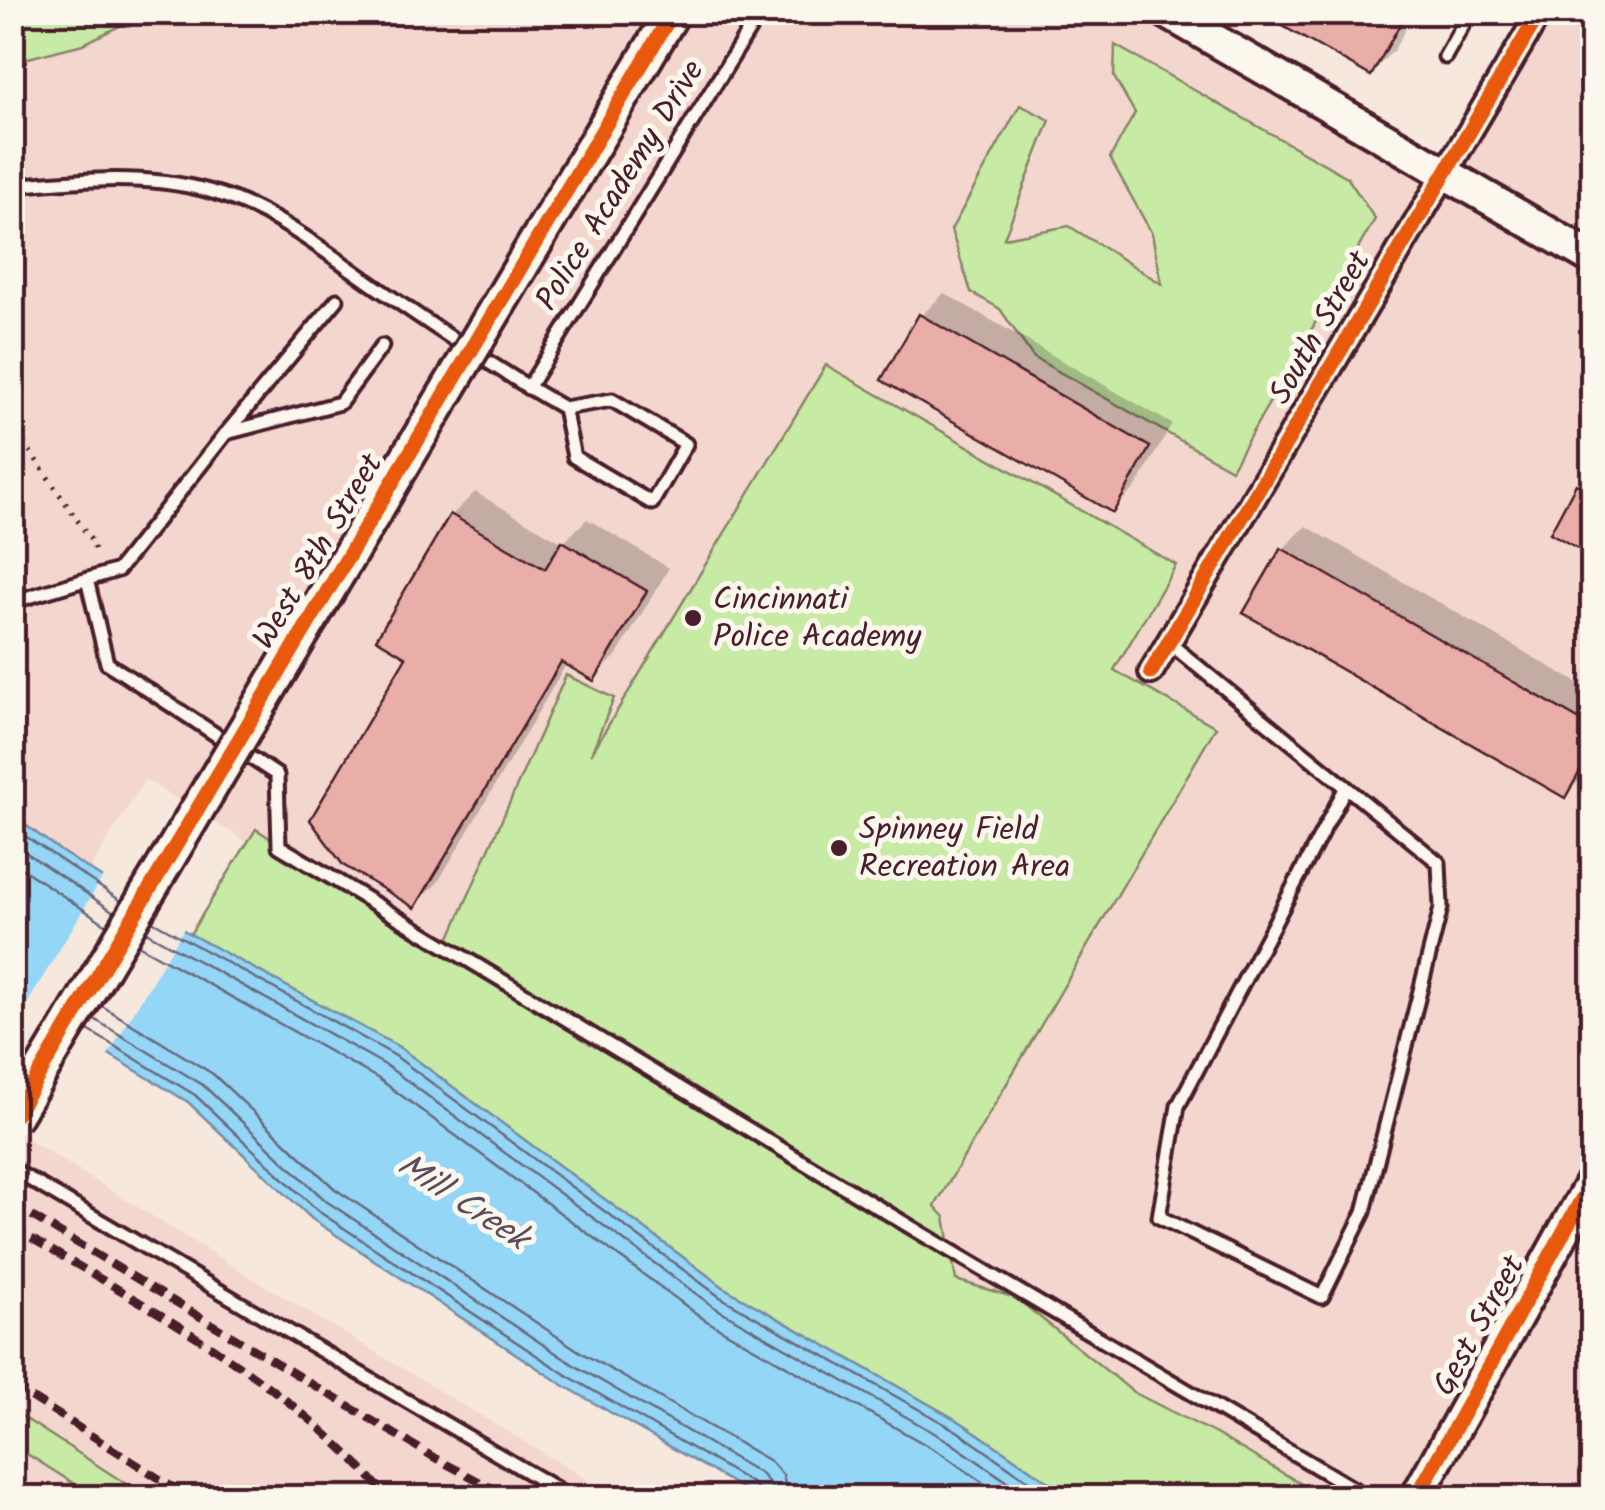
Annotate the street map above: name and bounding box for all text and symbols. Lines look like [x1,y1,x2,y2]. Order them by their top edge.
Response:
street label: Police Academy Drive [523,50,719,322]
street label: South Street [1256,241,1386,415]
street label: West 8th Street [240,444,398,660]
place label: Cincinnati Police Academy [713,575,922,663]
marker: Cincinnati Police Academy [682,607,704,629]
place label: Spinney Field Recreation Area [859,805,1070,893]
marker: Spinney Field Recreation Area [828,837,850,859]
water label: Mill Creek [385,1139,543,1269]
street label: Gest Street [1420,1246,1540,1406]

